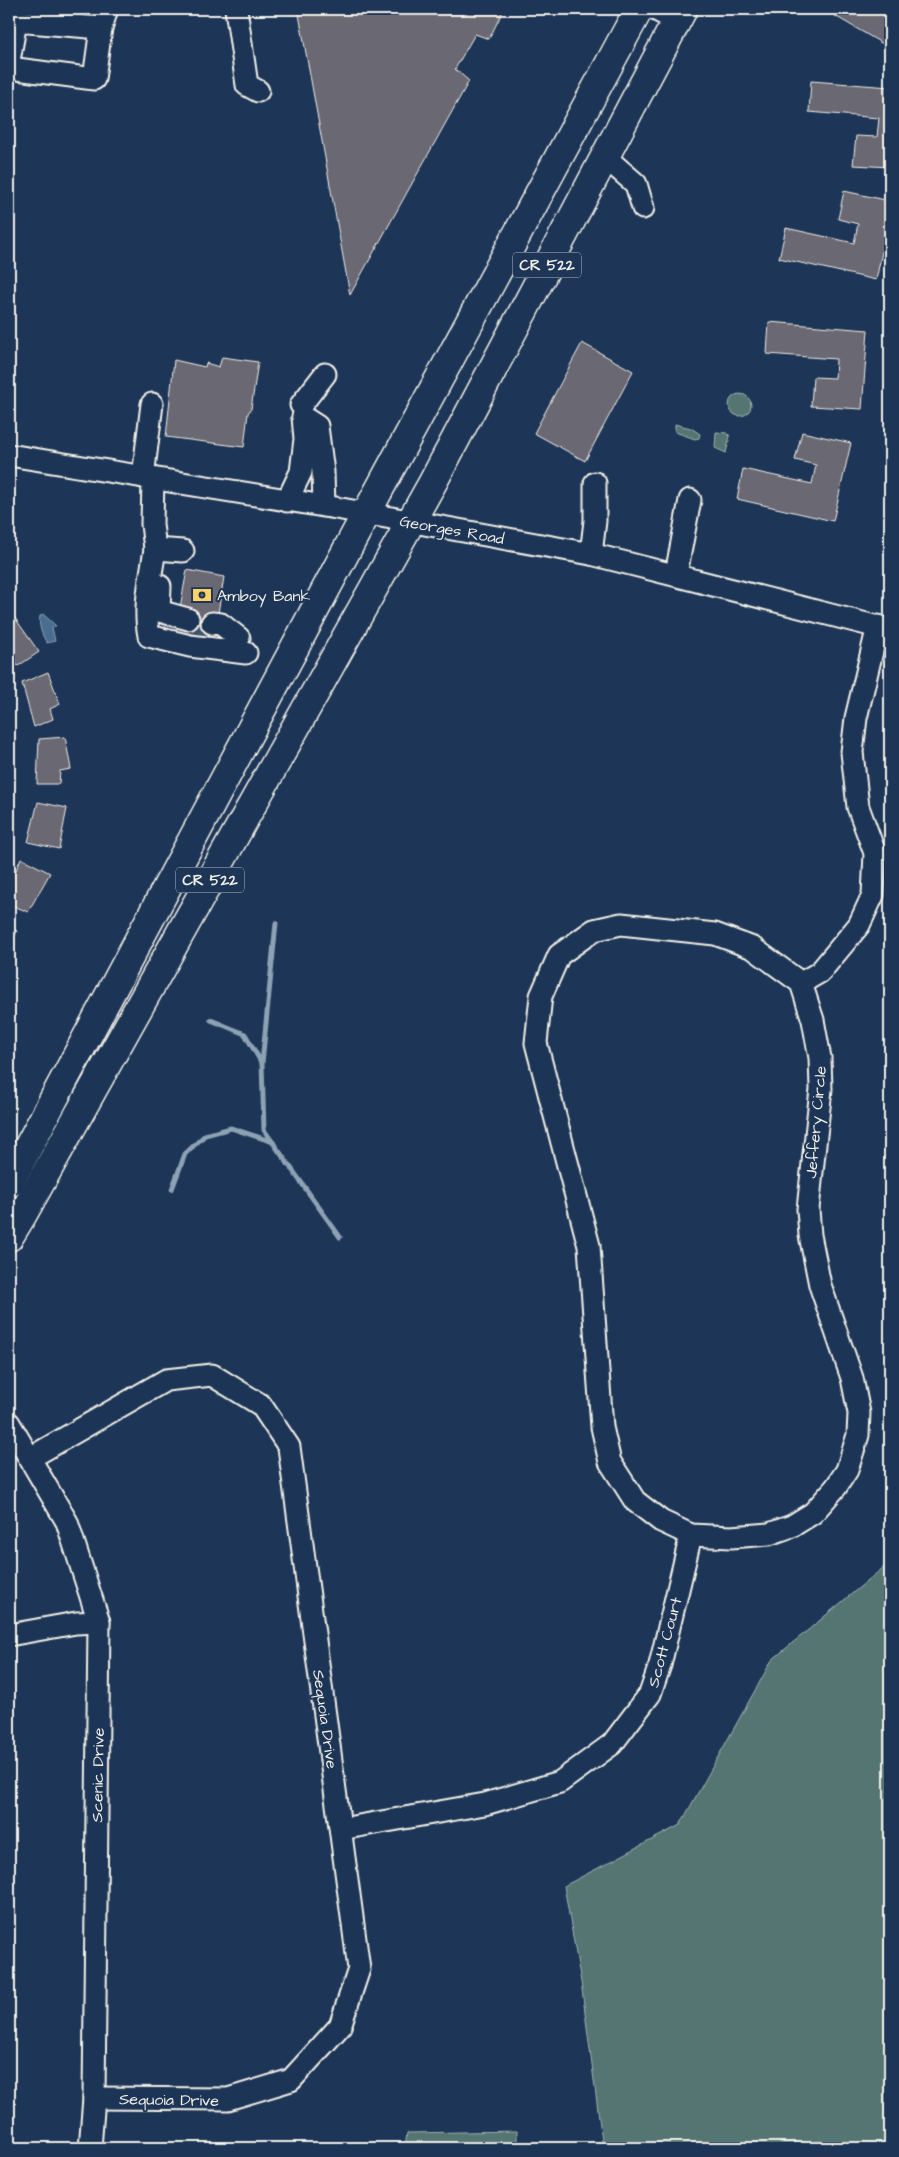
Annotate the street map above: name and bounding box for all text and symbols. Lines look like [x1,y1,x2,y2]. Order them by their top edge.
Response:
road number: CR 522 [513,252,581,278]
street label: Georges Road [398,510,506,551]
bank icon: Amboy Bank [191,584,213,606]
place label: Amboy Bank [217,585,310,608]
road number: CR 522 [176,868,244,892]
street label: Jeffery Circle [800,1065,833,1179]
street label: Scott Court [642,1594,688,1690]
street label: Sequoia Drive [307,1668,343,1770]
street label: Scenic Drive [86,1727,110,1822]
street label: Sequoia Drive [119,2088,219,2112]

